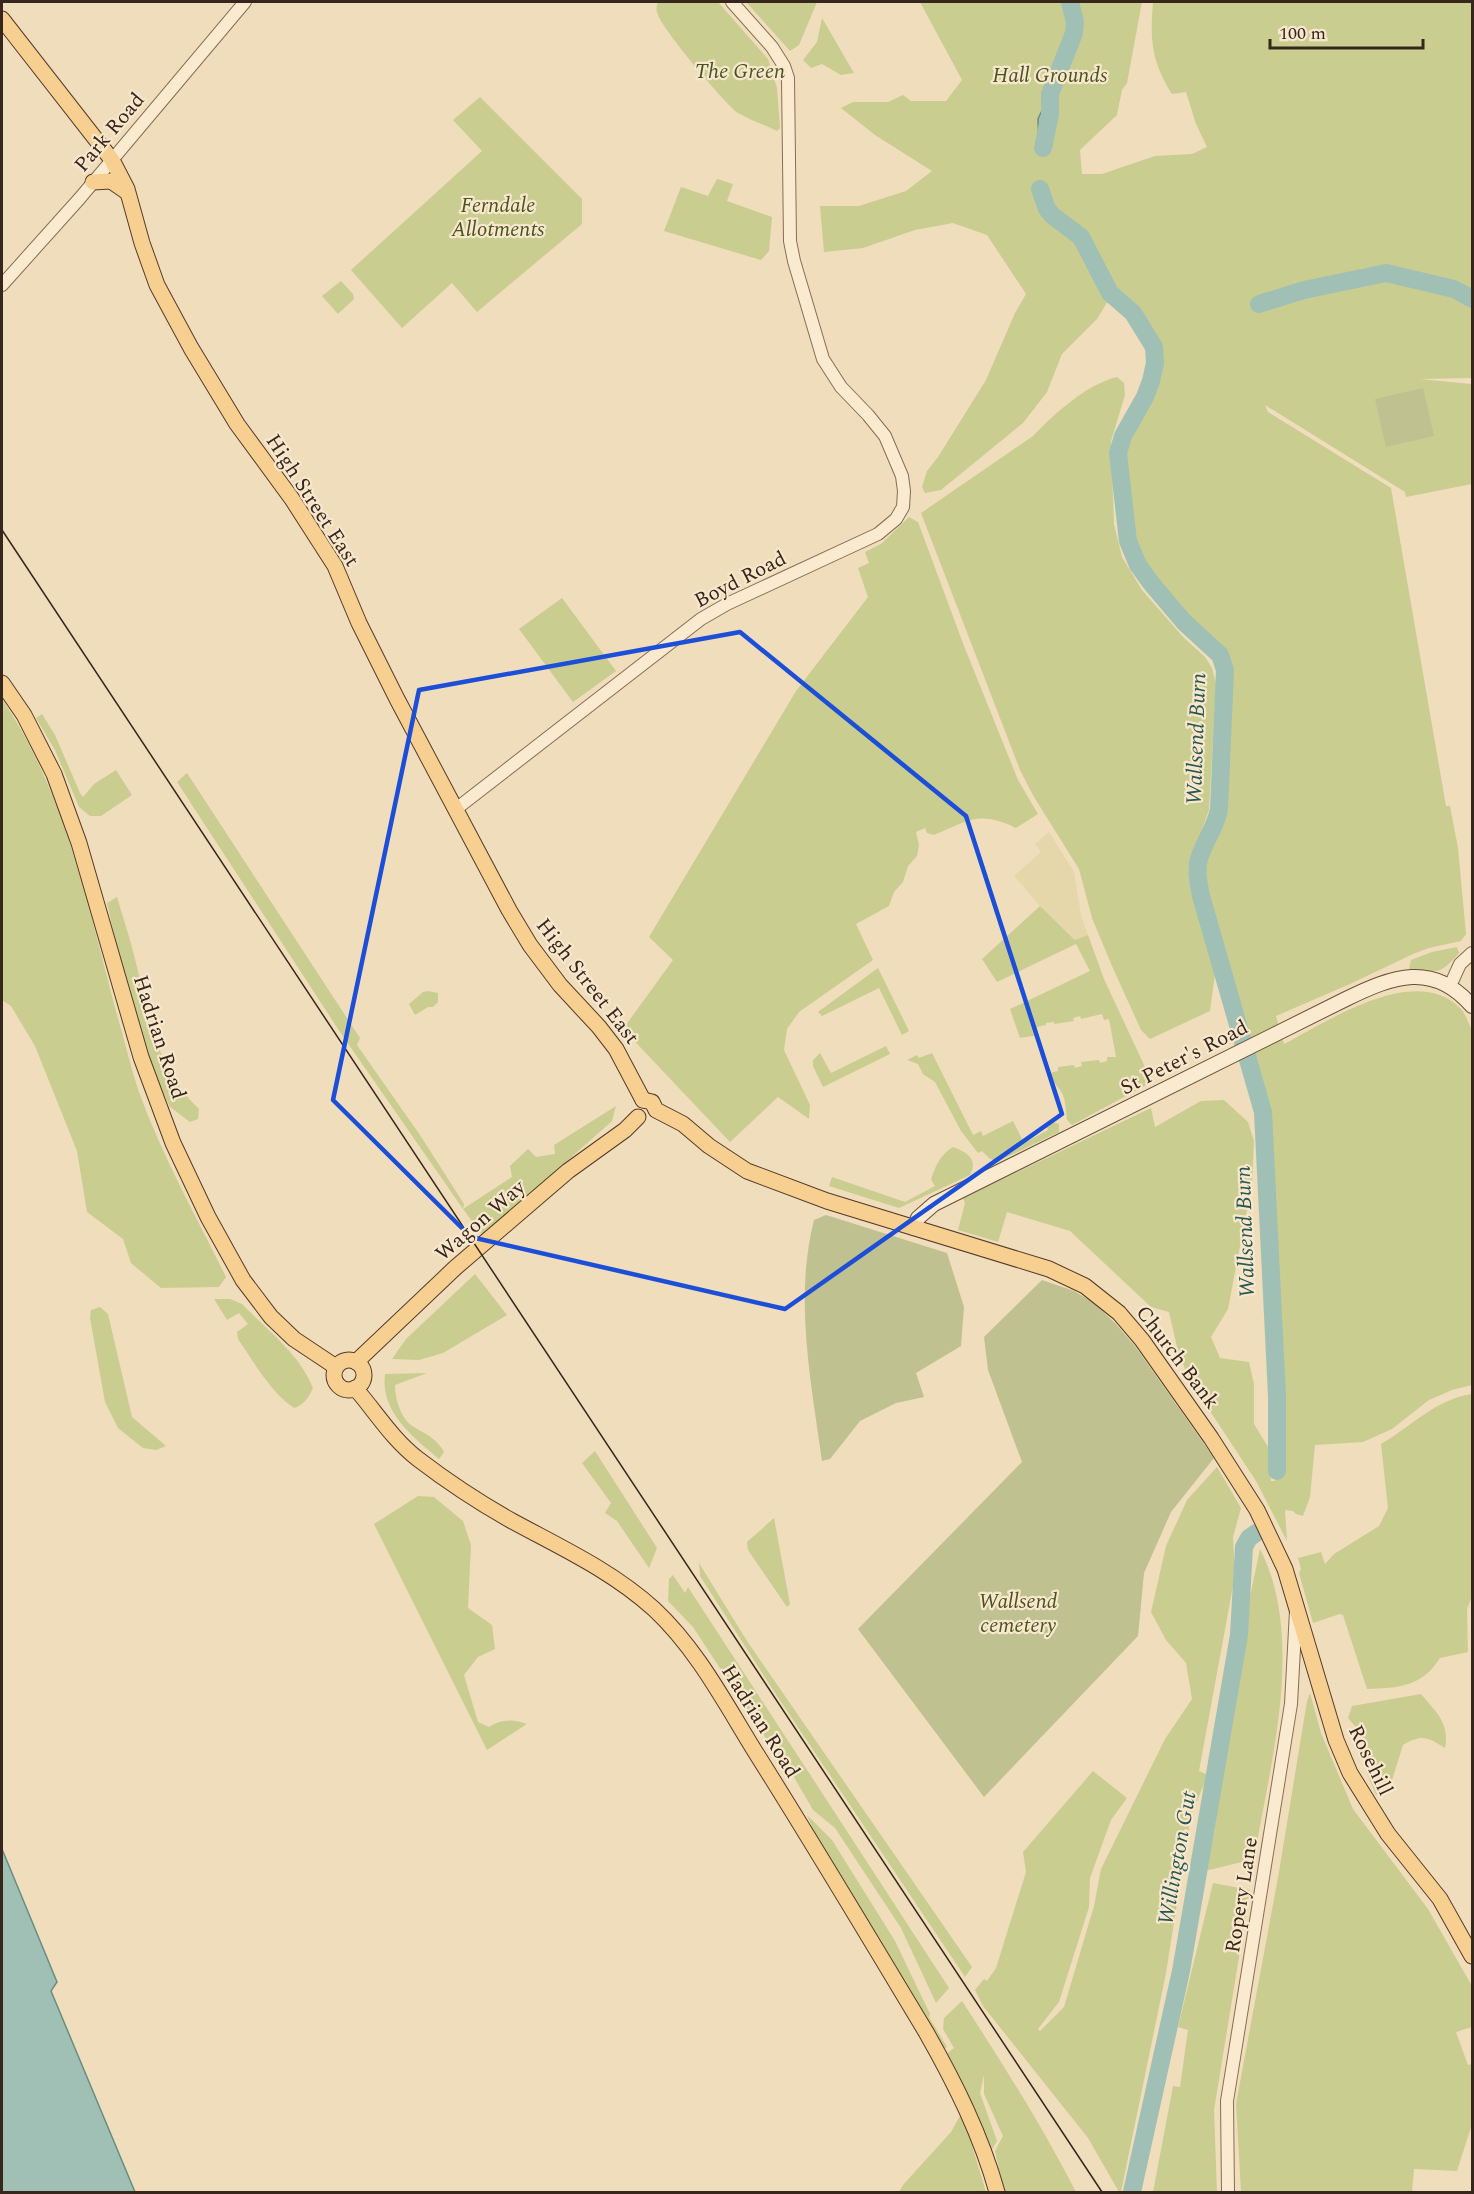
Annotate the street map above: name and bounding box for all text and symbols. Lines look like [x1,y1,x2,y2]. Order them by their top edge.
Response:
scale bar [1270,12,1423,50]
text: 100 m [1279,20,1326,47]
park label: The Green [695,56,785,88]
park label: Hall Grounds [992,60,1108,92]
street label: Park Road [67,86,153,180]
park label: Ferndale Allotments [451,190,545,246]
street label: High Street East [257,428,367,573]
street label: Boyd Road [689,543,792,617]
water label: Wallsend Burn [1178,672,1215,806]
street label: High Street East [528,912,647,1052]
street label: Hadrian Road [124,971,194,1104]
street label: St Peter's Road [1115,1012,1254,1104]
water label: Wallsend Burn [1227,1165,1264,1299]
street label: Wagon Way [428,1172,534,1269]
street label: Church Bank [1127,1299,1227,1417]
park label: Wallsend cemetery [979,1586,1058,1642]
street label: Hadrian Road [712,1658,808,1785]
street label: Rosehill [1339,1719,1401,1801]
water label: Willington Gut [1149,1788,1206,1928]
street label: Ropery Lane [1217,1835,1267,1955]

